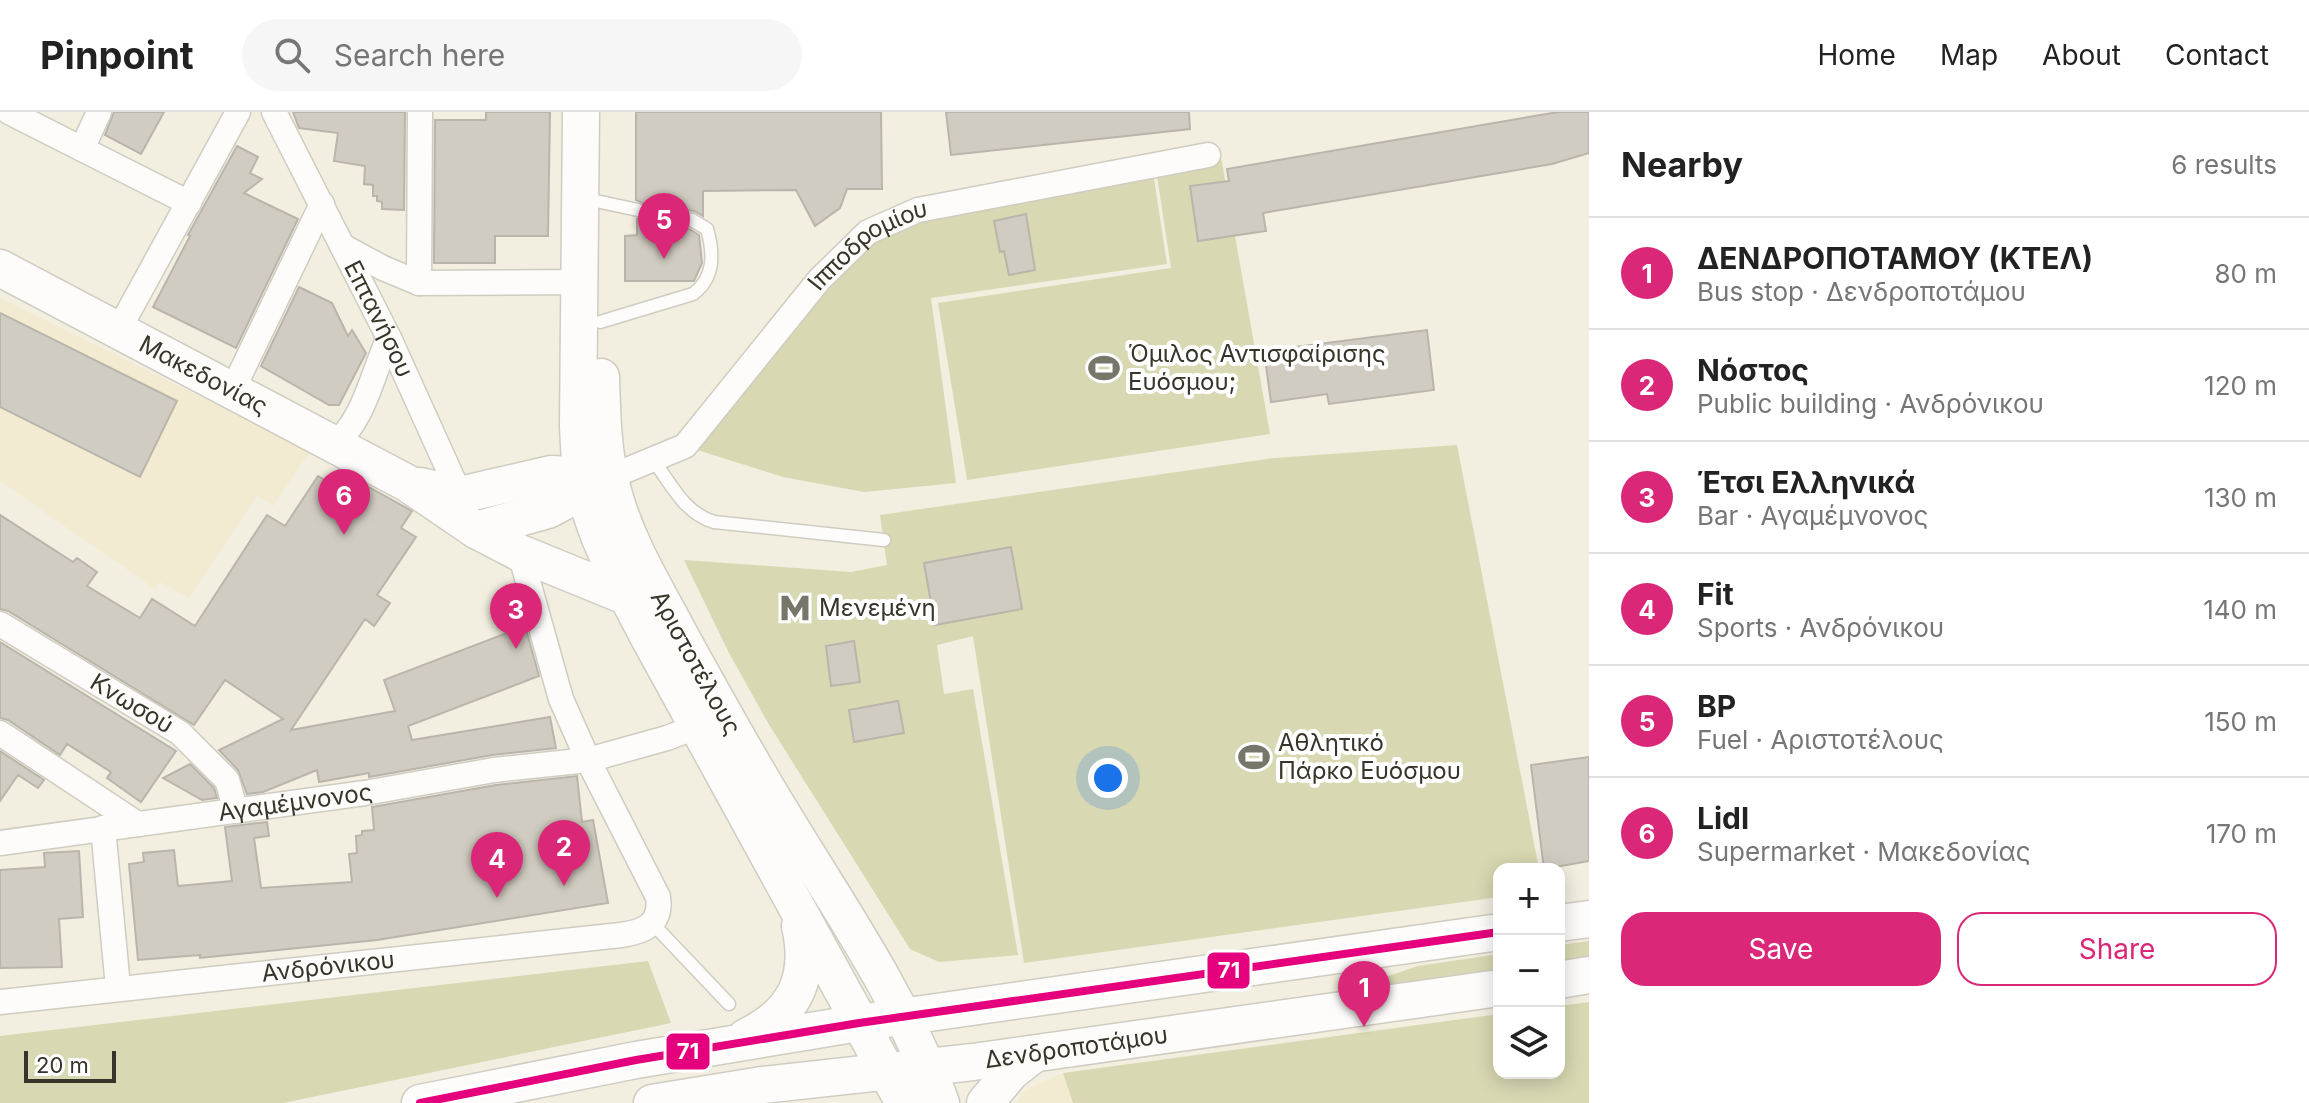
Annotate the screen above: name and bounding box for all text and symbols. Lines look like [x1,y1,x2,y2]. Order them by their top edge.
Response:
search box [242,19,802,91]
text: Pinpoint [40,32,194,78]
icon: search [270,33,314,77]
text: Search here [334,37,505,73]
text: Home [1817,38,1896,72]
text: Map [1940,38,1998,72]
text: About [2042,38,2121,72]
text: Contact [2165,38,2269,72]
text: Nearby [1621,144,1743,185]
text: 6 results [2171,149,2277,180]
pin: 5 [638,193,690,259]
street label: Ιπποδρομίου [801,194,930,296]
text: ΔΕΝΔΡΟΠΟΤΑΜΟΥ (ΚΤΕΛ) [1697,240,2093,276]
street label: Επτανήσου [338,256,420,382]
text: 1 [1641,258,1653,289]
text: 80 m [2214,258,2277,289]
text: Bus stop · Δενδροποτάμου [1697,276,2026,307]
street label: Μακεδονίας [134,329,273,421]
place label: Όμιλος Αντισφαίρισης Ευόσμου; [1128,339,1386,396]
sports icon: Όμιλος Αντισφαίρισης Ευόσμου; [1087,351,1121,385]
text: Νόστος [1697,352,1809,388]
text: 2 [1639,370,1655,401]
text: 120 m [2204,370,2277,401]
text: Public building · Ανδρόνικου [1697,388,2044,419]
text: Έτσι Ελληνικά [1697,464,1915,500]
pin: 6 [318,469,370,535]
text: 3 [1639,482,1655,513]
text: 130 m [2204,482,2277,513]
text: Bar · Αγαμέμνονος [1697,500,1928,531]
text: Fit [1697,576,1734,612]
pin: 3 [490,583,542,649]
street label: Αριστοτέλους [645,586,747,740]
metro station icon: Μενεμένη [778,591,812,625]
place label: Μενεμένη [819,593,936,622]
text: 4 [1638,594,1656,625]
text: 140 m [2203,594,2277,625]
text: Sports · Ανδρόνικου [1697,612,1944,643]
street label: Κνωσού [85,667,179,740]
text: BP [1697,688,1736,724]
text: 5 [1639,706,1655,737]
text: 150 m [2204,706,2277,737]
text: Fuel · Αριστοτέλους [1697,724,1944,755]
place label: Αθλητικό Πάρκο Ευόσμου [1278,728,1461,785]
sports icon: Αθλητικό Πάρκο Ευόσμου [1237,740,1271,774]
your location [1088,758,1128,798]
street label: Αγαμέμνονος [216,777,374,827]
text: Lidl [1697,800,1749,836]
text: 6 [1639,818,1655,849]
text: 170 m [2206,818,2277,849]
pin: 2 [538,820,590,886]
pin: 4 [471,832,523,898]
text: Supermarket · Μακεδονίας [1697,836,2031,867]
map controls [1493,863,1565,1079]
button: + [1493,863,1565,935]
button: Save [1621,912,1941,986]
button: Share [1957,912,2277,986]
button: − [1493,935,1565,1007]
street label: Ανδρόνικου [260,945,396,988]
line badge: 71 [1206,951,1251,990]
text: 71 [1218,957,1240,983]
pin: 1 [1338,961,1390,1027]
button: layers [1493,1007,1565,1079]
street label: Δενδροποτάμου [983,1020,1170,1074]
line badge: 71 [665,1032,711,1071]
text: 71 [677,1038,699,1064]
scale bar [24,1047,116,1083]
text: 20 m [36,1052,89,1078]

